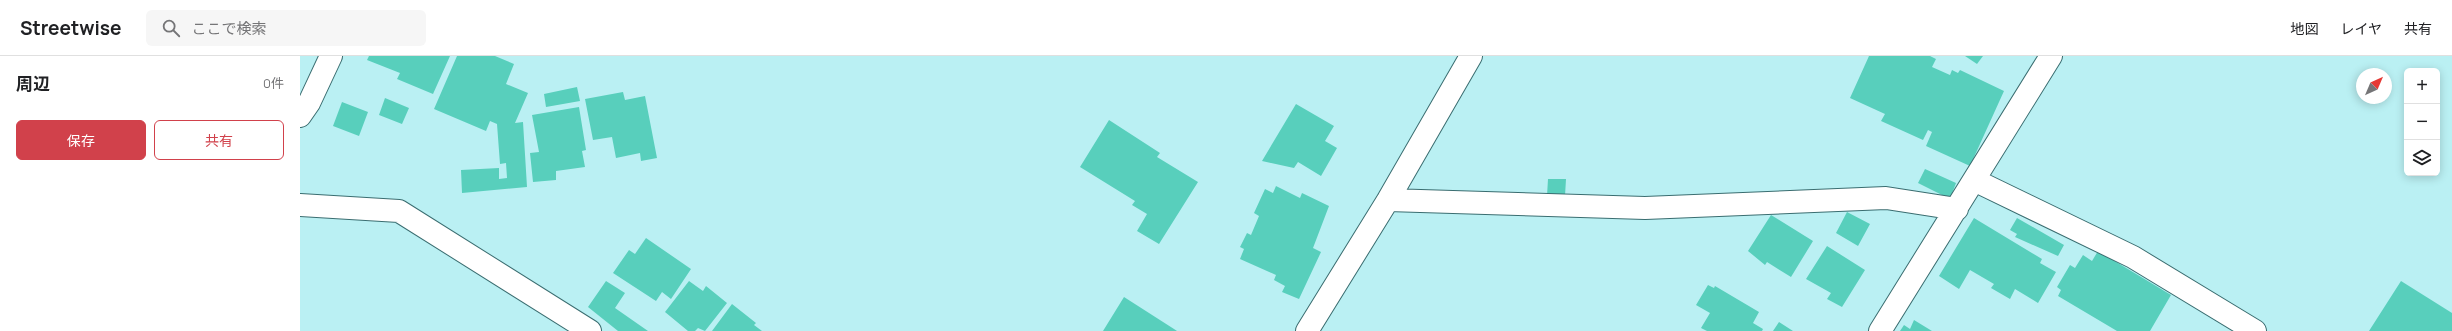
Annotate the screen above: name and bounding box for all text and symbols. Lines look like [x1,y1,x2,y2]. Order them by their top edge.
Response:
search box [146,10,426,46]
text: Streetwise [20,15,122,41]
icon: search [160,17,182,39]
text: ここで検索 [192,18,267,39]
text: 地図 [2290,19,2318,38]
text: レイヤ [2340,19,2382,38]
text: 共有 [2404,19,2432,38]
north arrow [2356,68,2392,104]
map controls [2404,68,2440,176]
button: + [2404,68,2440,104]
text: 周辺 [16,72,50,95]
text: 0件 [263,74,284,92]
button: − [2404,104,2440,140]
button: 保存 [16,120,146,160]
button: 共有 [154,120,284,160]
button: layers [2404,140,2440,176]

